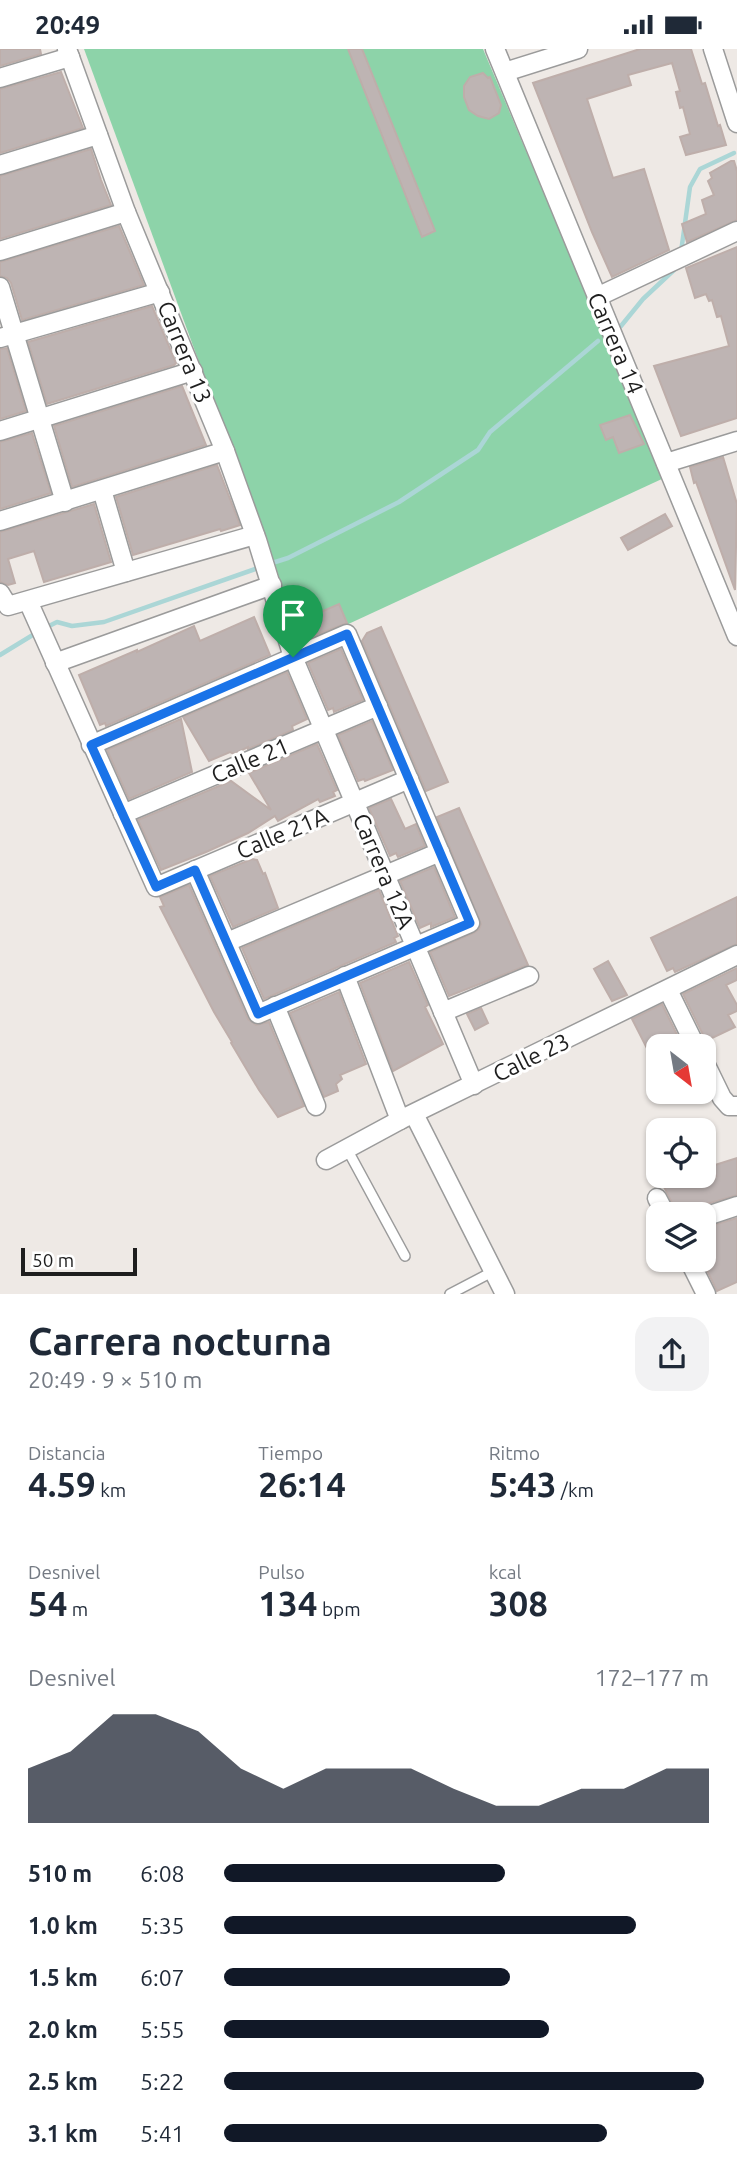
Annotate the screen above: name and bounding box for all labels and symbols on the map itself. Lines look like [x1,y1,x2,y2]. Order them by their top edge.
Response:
street label: Carrera 14 [583,289,649,397]
street label: Carrera 13 [153,297,217,407]
pin [263,585,323,657]
street label: Calle 21 [207,732,293,788]
street label: Calle 21A [233,803,332,863]
street label: Carrera 12A [349,810,420,932]
street label: Calle 23 [489,1028,573,1086]
north arrow [646,1034,716,1104]
scale bar [21,1245,136,1277]

